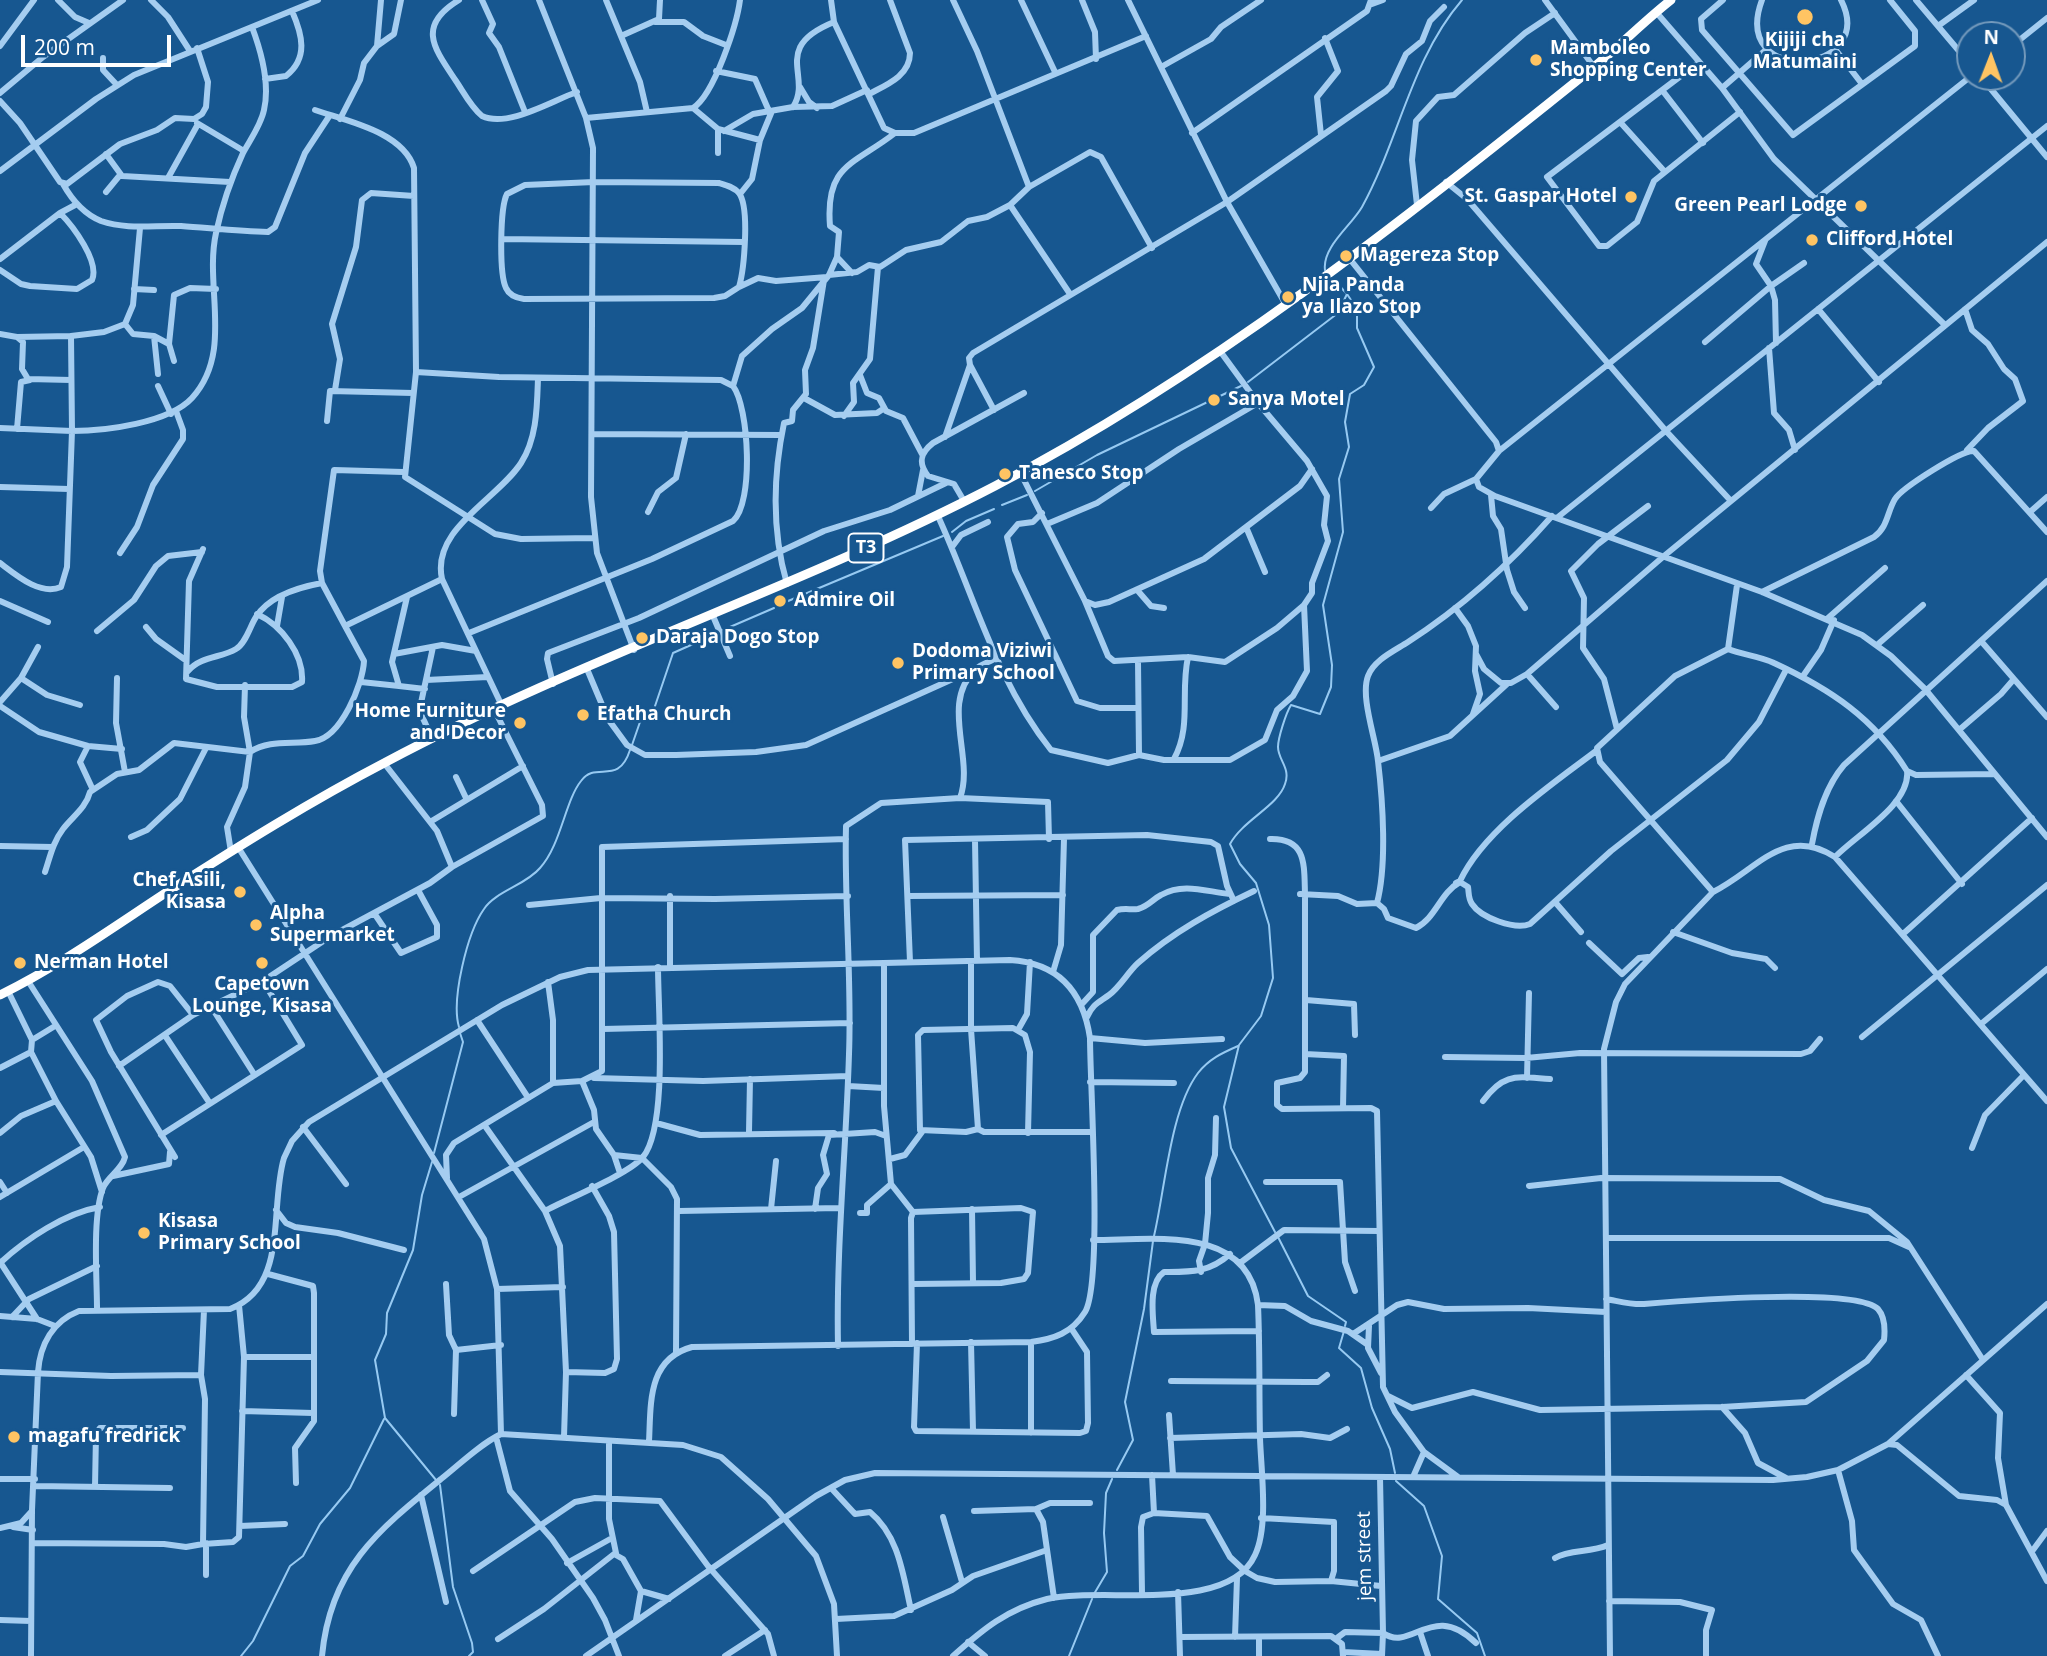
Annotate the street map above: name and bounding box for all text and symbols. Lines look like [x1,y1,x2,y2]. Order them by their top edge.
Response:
marker: Kijiji cha Matumaini [1795,7,1815,27]
scale bar [24,21,175,65]
north arrow [1956,21,2026,91]
text: N [1983,24,1999,50]
place label: Kijiji cha Matumaini [1753,30,1857,74]
text: 200 m [34,33,95,61]
place label: Mamboleo Shopping Center [1550,38,1707,82]
marker: Mamboleo Shopping Center [1528,52,1544,68]
place label: St. Gaspar Hotel [1465,186,1617,208]
marker: St. Gaspar Hotel [1623,189,1639,205]
place label: Green Pearl Lodge [1674,195,1847,217]
marker: Green Pearl Lodge [1853,198,1869,214]
place label: Clifford Hotel [1826,229,1953,251]
marker: Clifford Hotel [1804,232,1820,248]
place label: Magereza Stop [1360,245,1499,267]
marker: Magereza Stop [1338,248,1354,264]
place label: Njia Panda ya Ilazo Stop [1302,275,1421,319]
marker: Njia Panda ya Ilazo Stop [1280,289,1296,305]
place label: Sanya Motel [1228,389,1345,411]
marker: Sanya Motel [1206,392,1222,408]
place label: Tanesco Stop [1019,463,1144,485]
marker: Tanesco Stop [997,466,1013,482]
road number: T3 [848,534,884,562]
place label: Admire Oil [794,590,895,612]
marker: Admire Oil [772,593,788,609]
place label: Daraja Dogo Stop [656,627,820,649]
marker: Daraja Dogo Stop [634,630,650,646]
place label: Dodoma Viziwi Primary School [912,641,1055,685]
marker: Dodoma Viziwi Primary School [890,655,906,671]
place label: Home Furniture and Decor [354,701,506,745]
place label: Efatha Church [597,704,732,726]
marker: Efatha Church [575,707,591,723]
marker: Home Furniture and Decor [512,715,528,731]
place label: Chef Asili, Kisasa [133,870,226,914]
marker: Chef Asili, Kisasa [232,884,248,900]
place label: Alpha Supermarket [270,903,395,947]
marker: Alpha Supermarket [248,917,264,933]
place label: Nerman Hotel [34,952,168,974]
marker: Nerman Hotel [12,955,28,971]
marker: Capetown Lounge, Kisasa [254,955,270,971]
place label: Capetown Lounge, Kisasa [192,974,332,1018]
place label: Kisasa Primary School [158,1211,301,1255]
marker: Kisasa Primary School [136,1225,152,1241]
place label: magafu fredrick [28,1426,180,1448]
marker: magafu fredrick [6,1429,22,1445]
street label: jem street [1353,1511,1377,1601]

